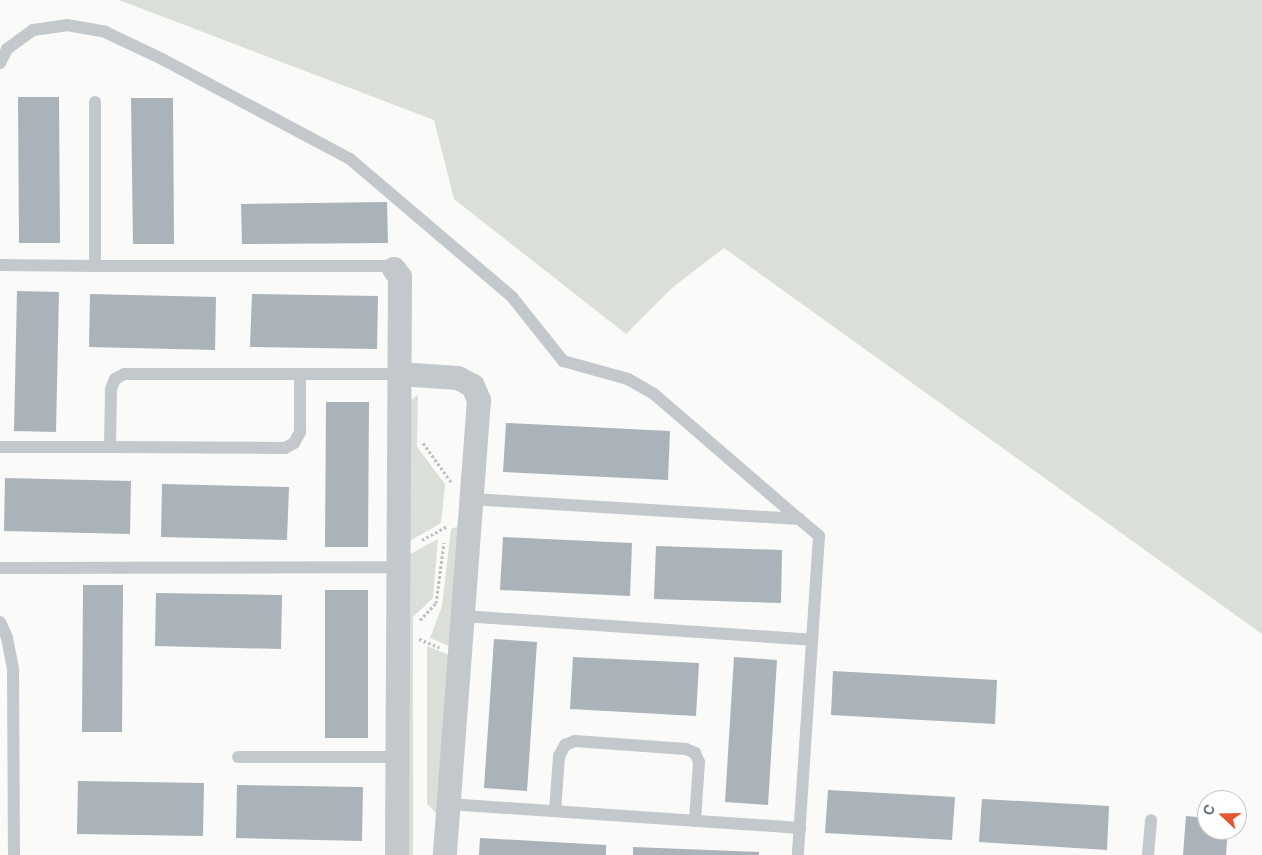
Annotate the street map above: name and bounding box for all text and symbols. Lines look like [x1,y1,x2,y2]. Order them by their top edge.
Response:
north arrow [1197,790,1247,840]
text: С [1199,802,1218,818]

